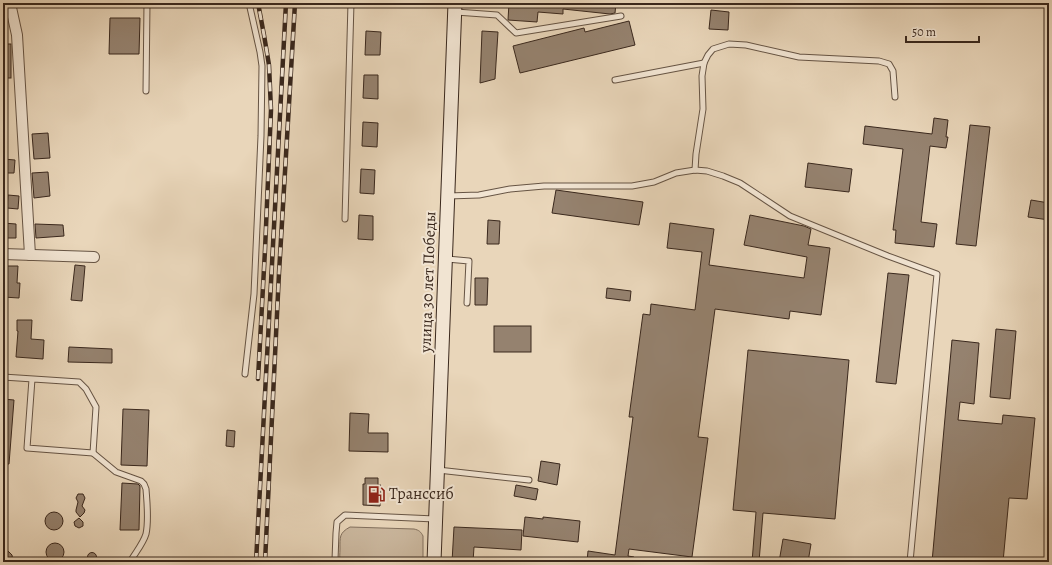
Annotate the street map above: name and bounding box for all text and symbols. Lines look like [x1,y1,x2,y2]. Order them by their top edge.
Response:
scale bar [906,18,979,44]
text: 50 m [912,24,936,40]
street label: улица 30 лет Победы [415,211,441,354]
place label: Транссиб [389,483,454,505]
fuel station icon: Транссиб [366,484,386,504]

